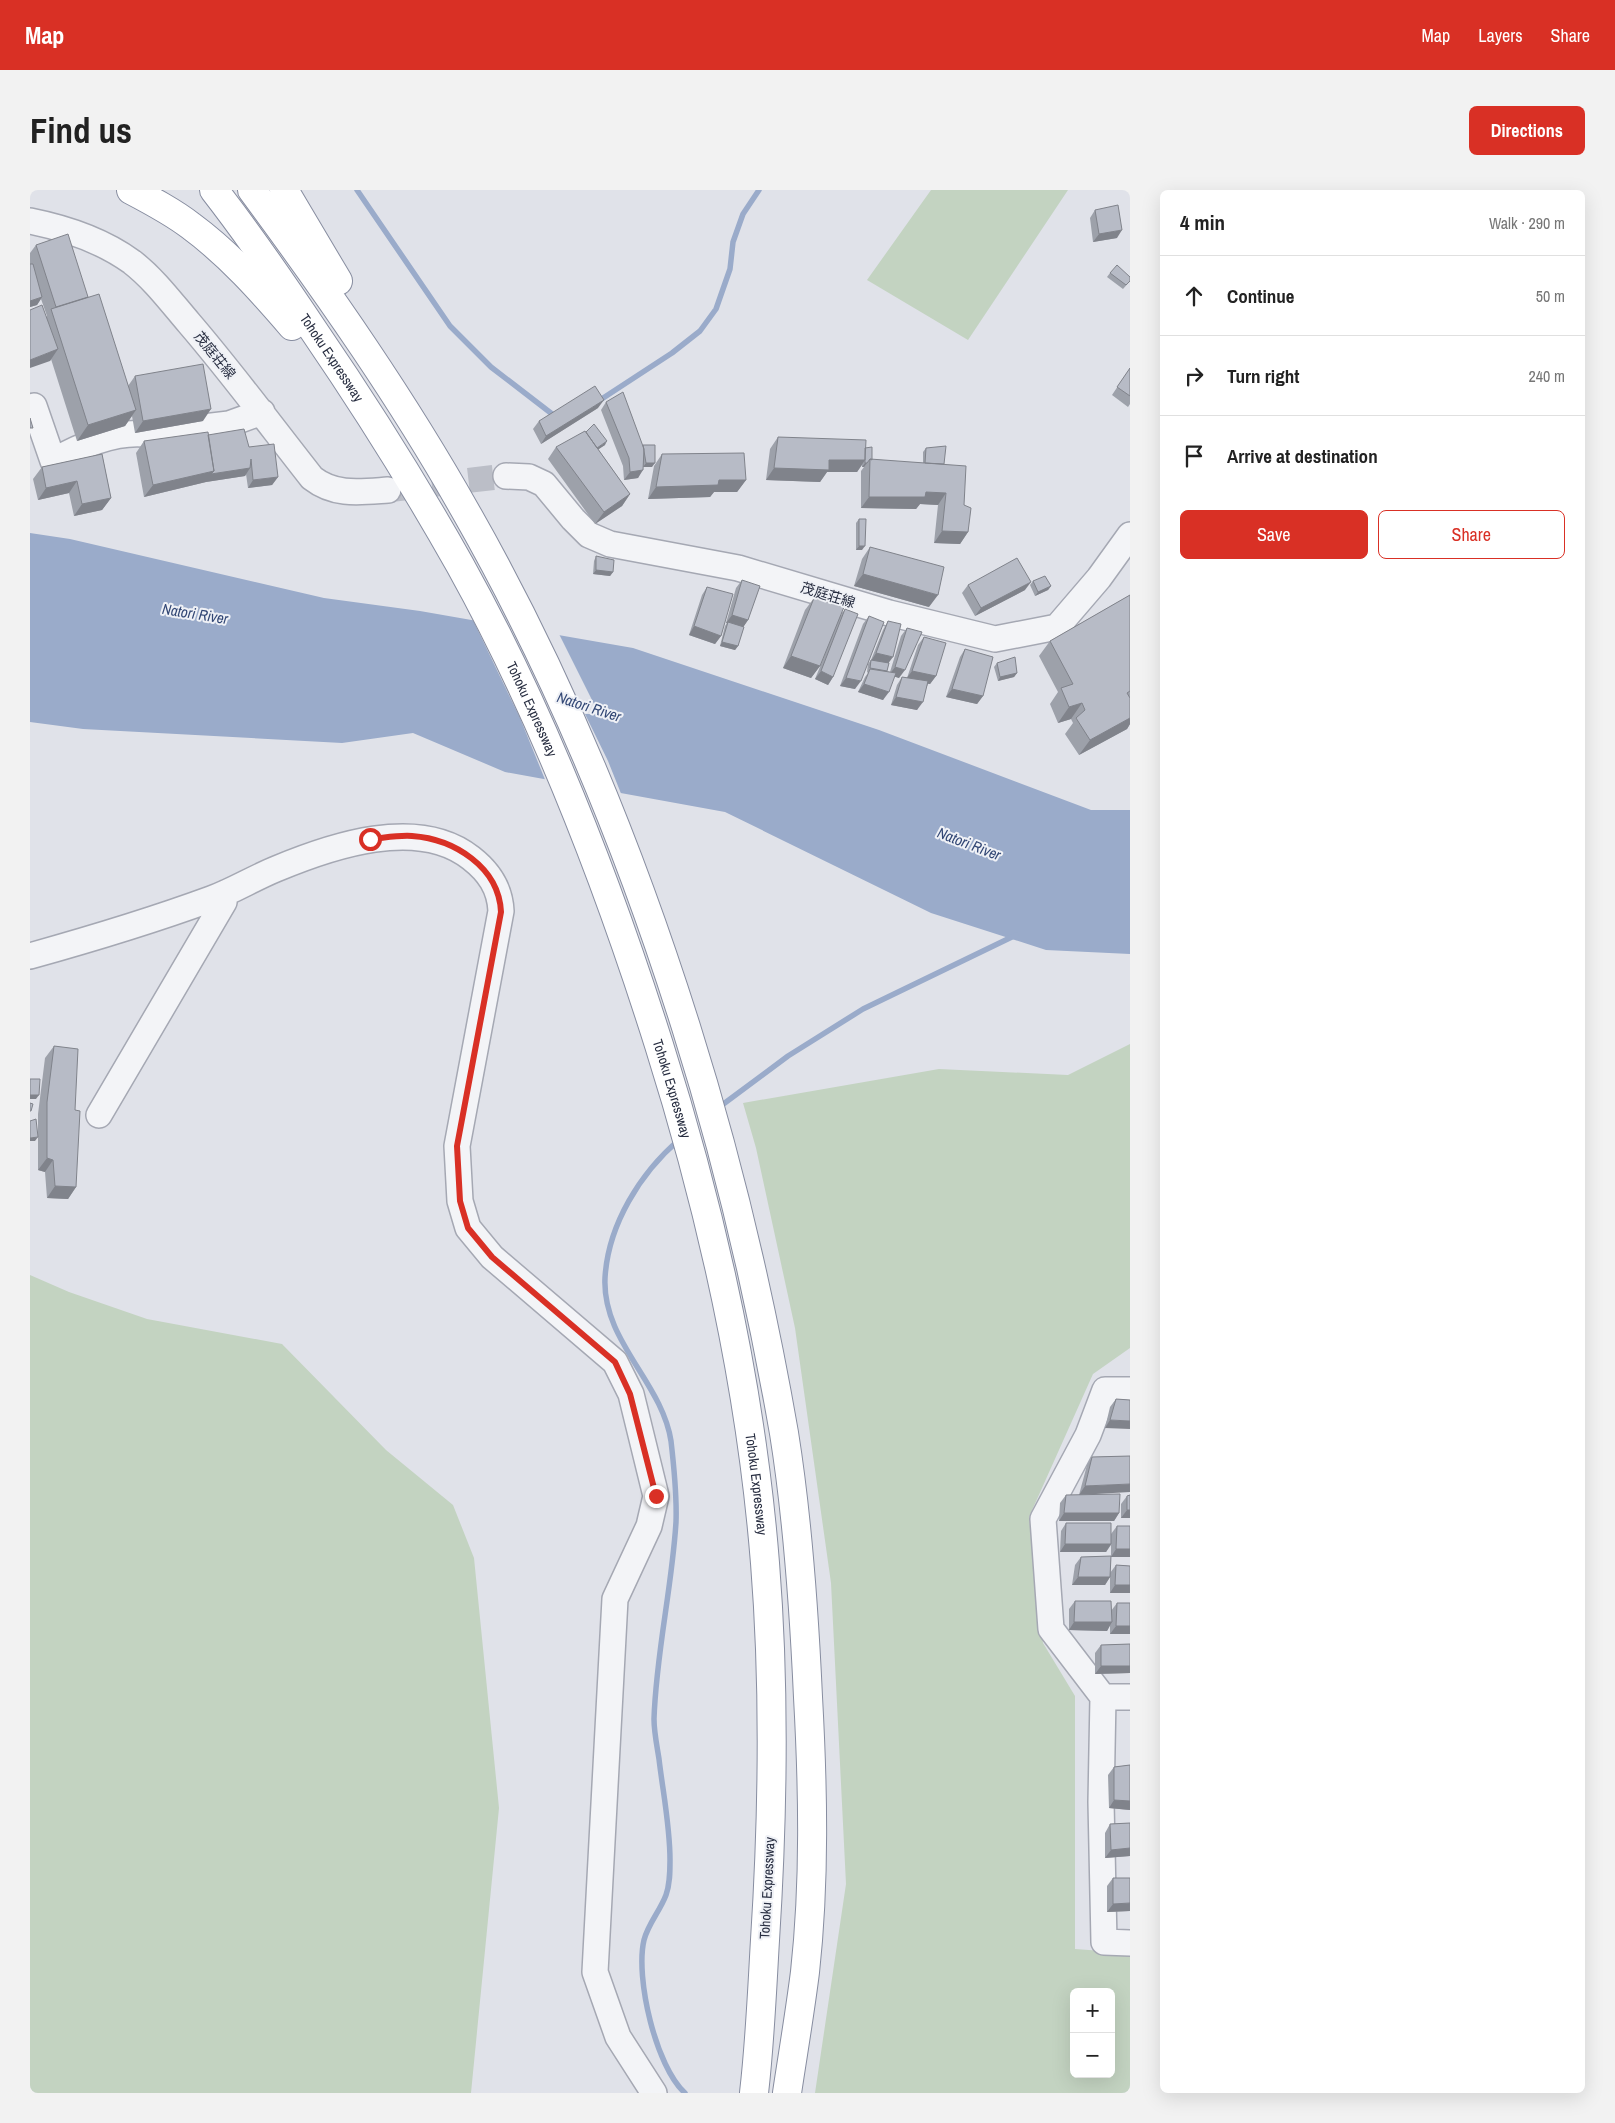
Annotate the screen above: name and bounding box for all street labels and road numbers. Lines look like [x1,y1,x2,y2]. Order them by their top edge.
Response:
street label: Tohoku Expressway [296,310,368,405]
street label: 茂庭荘線 [190,328,240,382]
street label: 茂庭荘線 [799,578,857,612]
street label: Tohoku Expressway [503,659,561,760]
street label: Tohoku Expressway [649,1037,695,1140]
street label: Tohoku Expressway [741,1432,772,1536]
street label: Tohoku Expressway [755,1836,779,1939]

